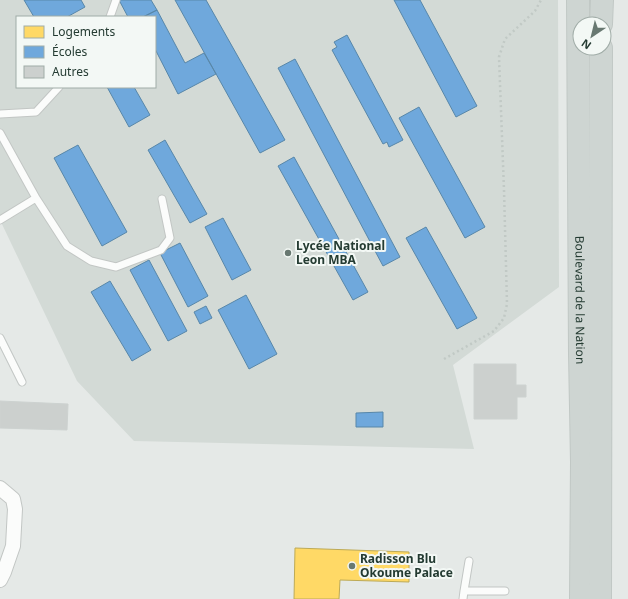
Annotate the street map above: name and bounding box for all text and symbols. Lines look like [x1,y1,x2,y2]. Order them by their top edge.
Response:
legend [16,16,156,88]
north arrow [572,16,612,56]
text: Logements [52,23,115,40]
text: N [578,36,594,53]
text: Écoles [52,43,88,60]
text: Autres [52,63,89,80]
street label: Boulevard de la Nation [571,236,589,364]
place label: Lycée National Leon MBA [296,237,385,268]
marker: Lycée National Leon MBA [283,248,293,258]
place label: Radisson Blu Okoume Palace [360,550,453,581]
marker: Radisson Blu Okoume Palace [347,561,357,571]

